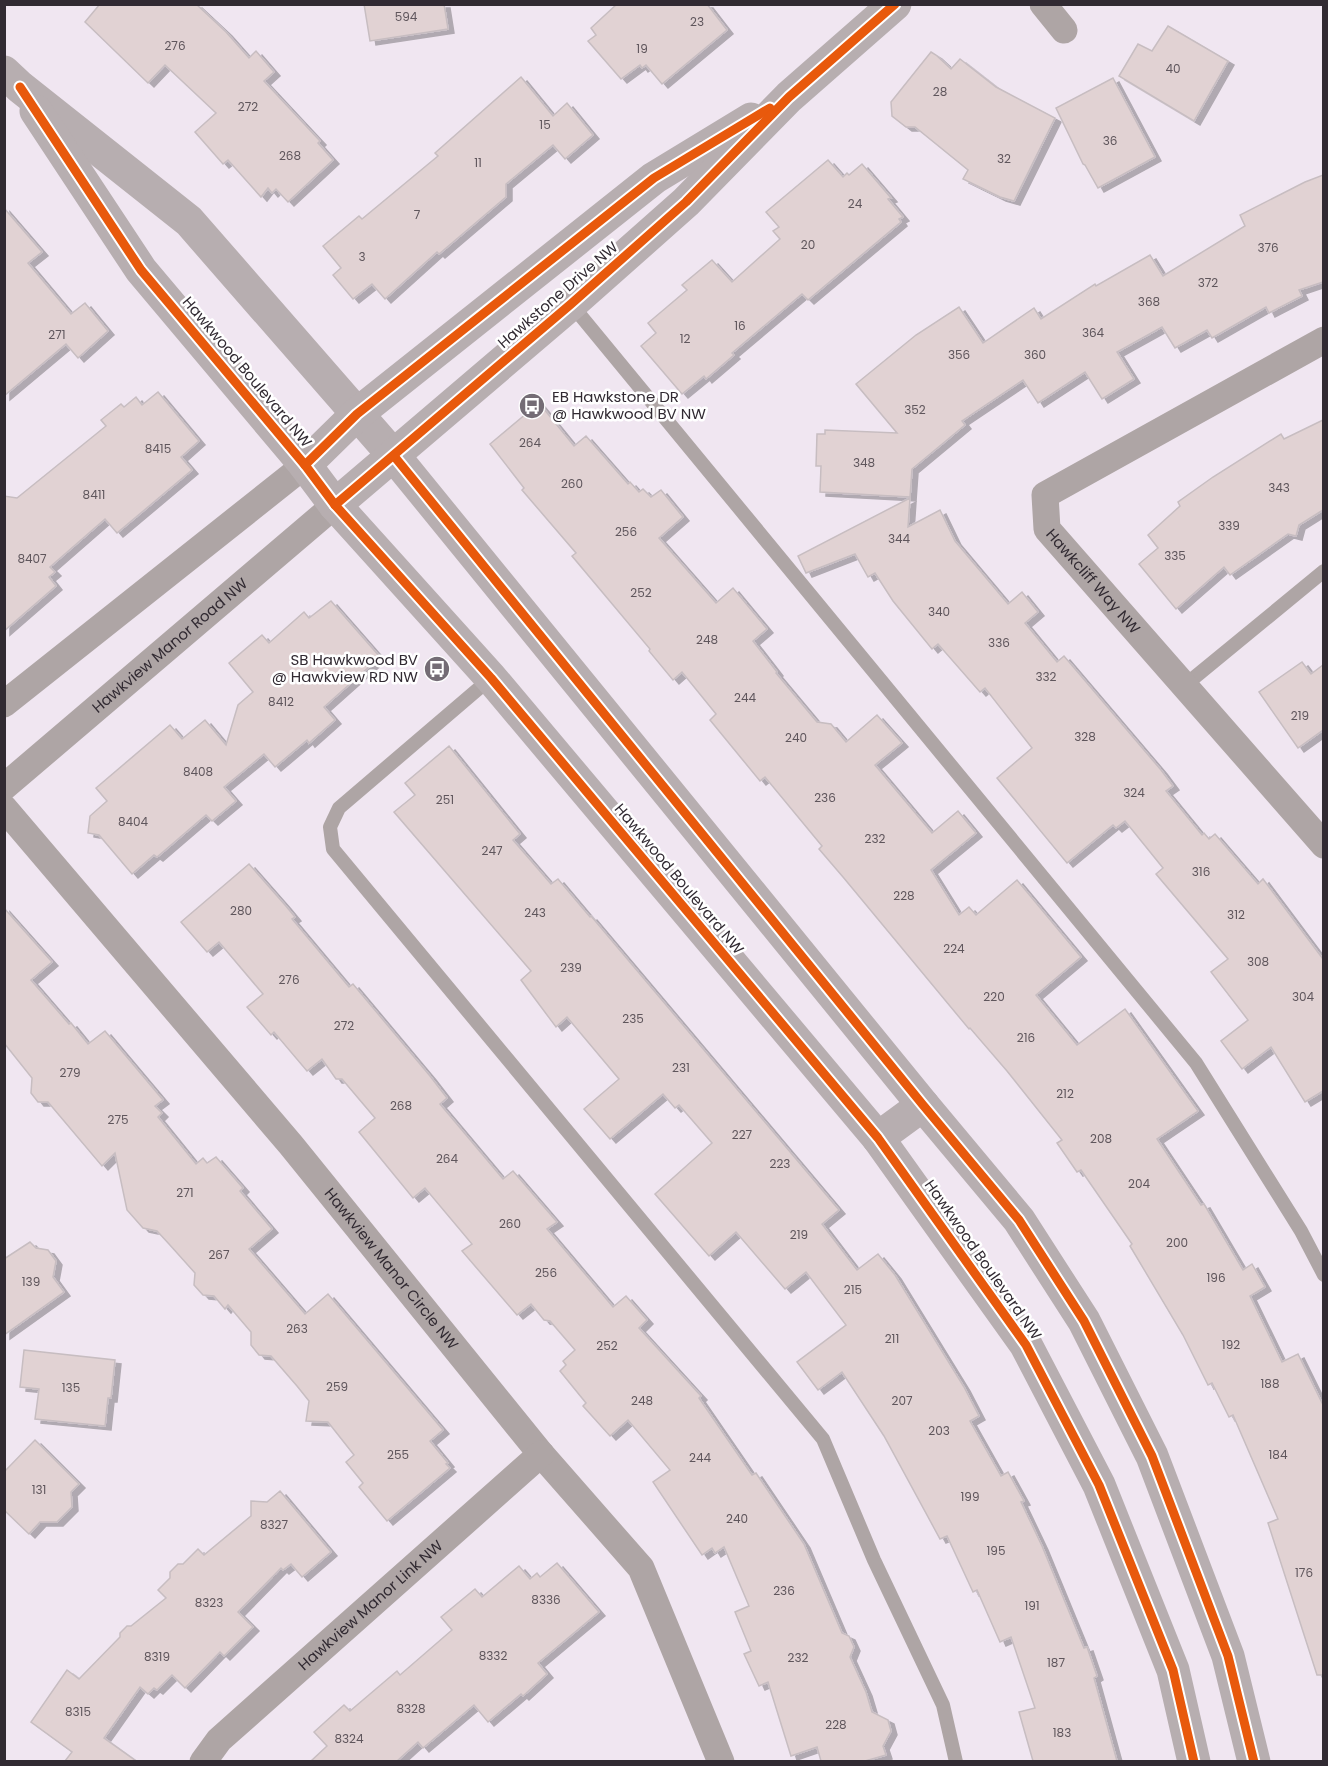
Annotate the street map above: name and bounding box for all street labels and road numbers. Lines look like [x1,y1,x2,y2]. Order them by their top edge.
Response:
street label: Hawkstone Drive NW [493,236,623,353]
street label: Hawkwood Boulevard NW [178,292,317,452]
street label: Hawkcliff Way NW [1042,524,1145,638]
street label: Hawkview Manor Road NW [87,573,252,718]
street label: Hawkwood Boulevard NW [610,799,749,959]
street label: Hawkwood Boulevard NW [920,1175,1047,1344]
street label: Hawkview Manor Circle NW [320,1183,464,1354]
street label: Hawkview Manor Link NW [293,1535,447,1675]

